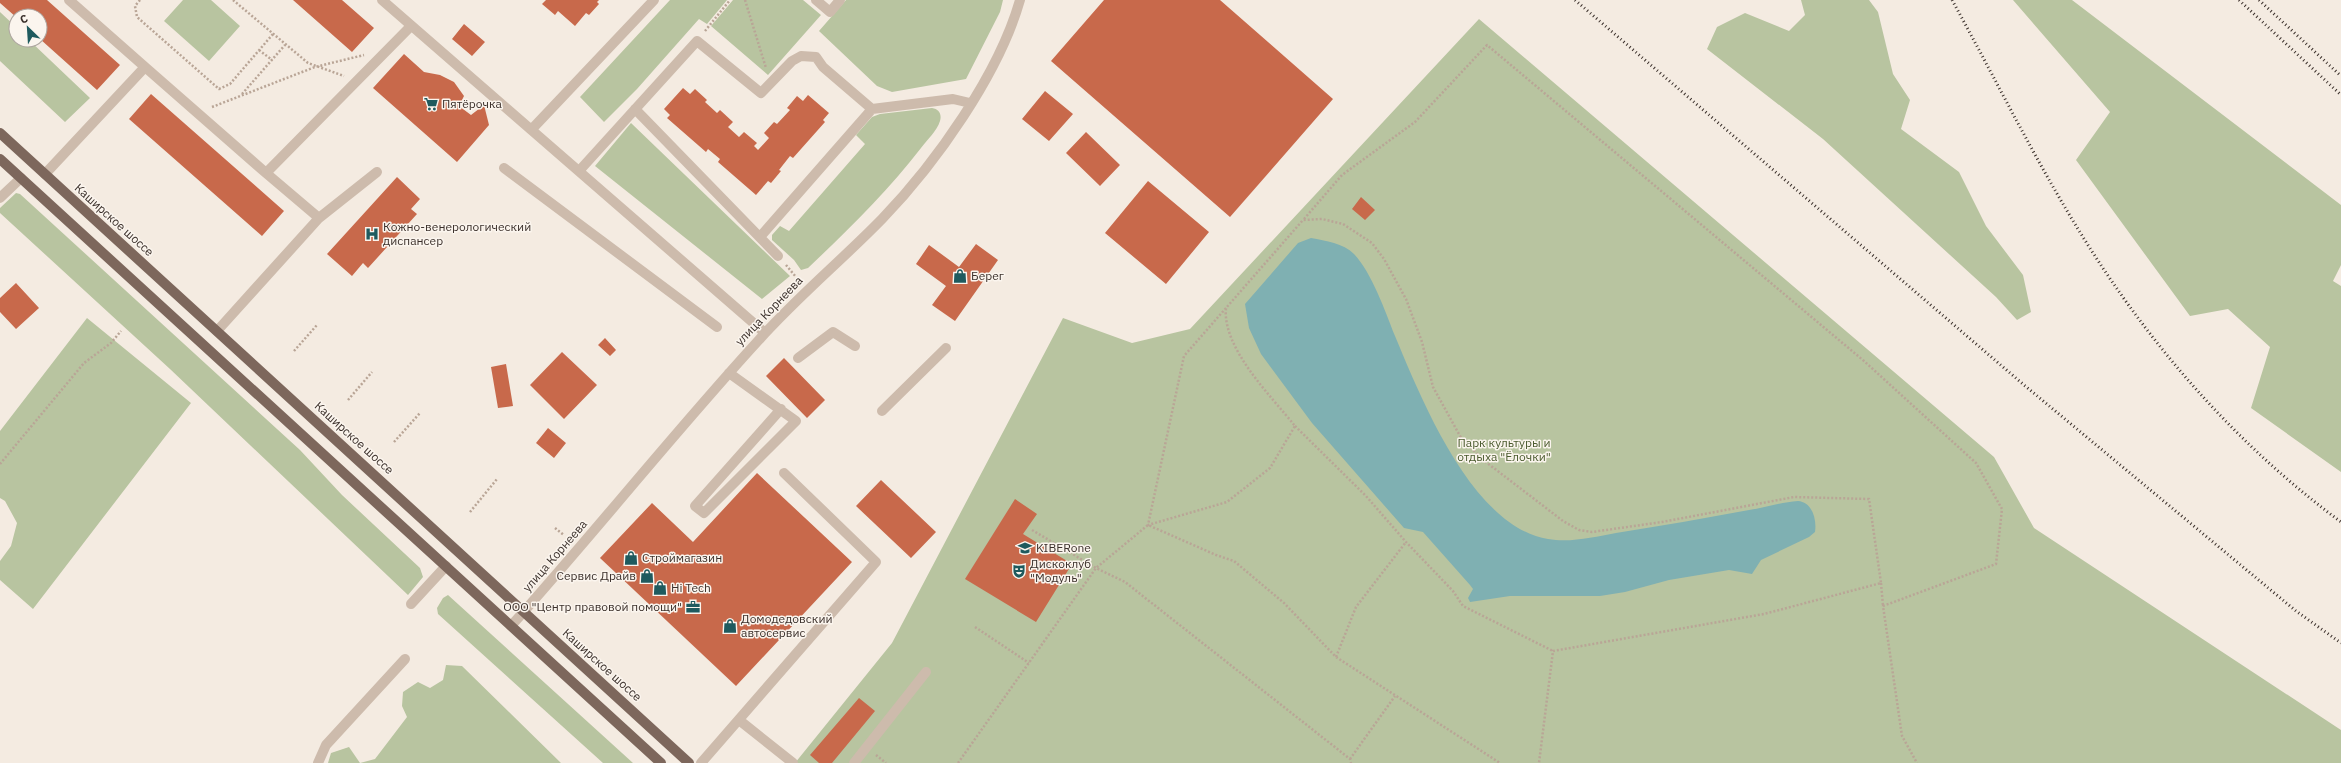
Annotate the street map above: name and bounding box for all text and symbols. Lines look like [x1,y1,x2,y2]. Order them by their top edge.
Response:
north arrow [8,8,48,48]
text: С [18,11,30,27]
supermarket icon: Пятёрочка [423,96,439,112]
place label: Пятёрочка [442,96,502,111]
street label: Каширское шоссе [72,180,157,259]
place label: Кожно-венерологический диспансер [383,219,531,248]
hospital icon: Кожно-венерологический диспансер [364,226,380,242]
shop icon: Берег [952,268,968,284]
place label: Берег [971,268,1004,283]
street label: улица Корнеева [732,272,806,348]
street label: Каширское шоссе [312,398,397,477]
park label: Парк культуры и отдыха "Ёлочки" [1457,435,1551,464]
street label: улица Корнеева [519,516,590,595]
school or university icon: KIBERone [1017,540,1033,556]
place label: KIBERone [1036,540,1091,555]
shop icon: Строймагазин [623,550,639,566]
place label: Строймагазин [642,550,722,565]
place label: Дискоклуб "Модуль" [1030,556,1091,585]
theatre icon: Дискоклуб "Модуль" [1011,563,1027,579]
place label: Сервис Драйв [557,568,636,583]
shop icon: Сервис Драйв [639,568,655,584]
shop icon: Hi Tech [652,580,668,596]
place label: Hi Tech [671,580,711,595]
place label: ООО "Центр правовой помощи" [503,599,682,614]
office icon: ООО "Центр правовой помощи" [685,599,701,615]
place label: Домодедовский автосервис [741,611,833,640]
shop icon: Домодедовский автосервис [722,618,738,634]
street label: Каширское шоссе [560,625,645,704]

